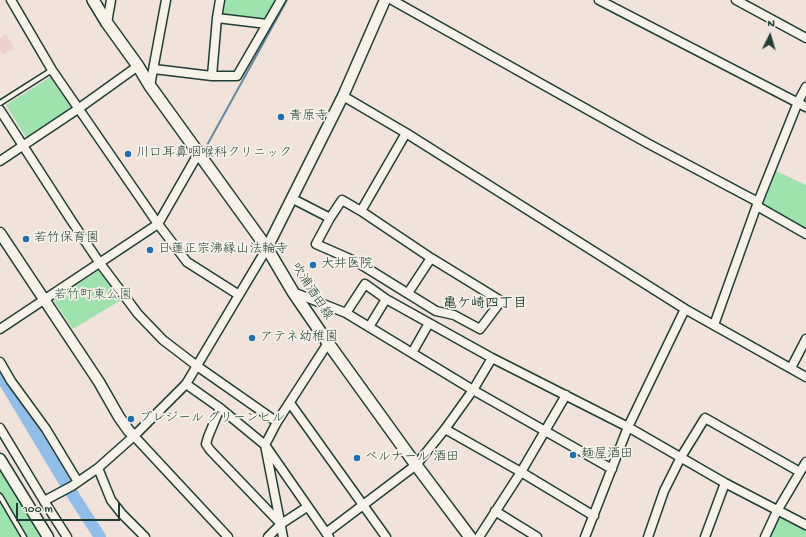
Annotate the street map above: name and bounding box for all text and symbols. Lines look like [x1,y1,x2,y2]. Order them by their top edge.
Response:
north arrow [750,16,790,56]
text: N [767,18,775,30]
place label: 青原寺 [289,109,328,125]
marker: 青原寺 [276,112,286,122]
place label: 川口耳鼻咽喉科クリニック [136,146,292,162]
marker: 川口耳鼻咽喉科クリニック [123,149,133,159]
place label: 若竹保育園 [34,231,99,247]
marker: 若竹保育園 [21,234,31,244]
place label: 日蓮正宗沸縁山法輪寺 [158,242,288,258]
marker: 日蓮正宗沸縁山法輪寺 [145,245,155,255]
place label: 大井医院 [321,257,373,273]
street label: 吹浦酒田線 [287,260,335,324]
marker: 大井医院 [308,260,318,270]
park label: 若竹町東公園 [54,288,132,304]
district label: 亀ケ崎四丁目 [443,297,527,313]
place label: アテネ幼稚園 [260,330,338,346]
marker: アテネ幼稚園 [247,333,257,343]
place label: プレジール グリーンヒル [139,411,285,427]
marker: プレジール グリーンヒル [126,414,136,424]
place label: 麺屋酒田 [581,447,633,463]
place label: ベルナール 酒田 [365,450,459,466]
marker: 麺屋酒田 [568,450,578,460]
marker: ベルナール 酒田 [352,453,362,463]
scale bar [18,495,122,521]
text: 100 m [23,503,53,517]

